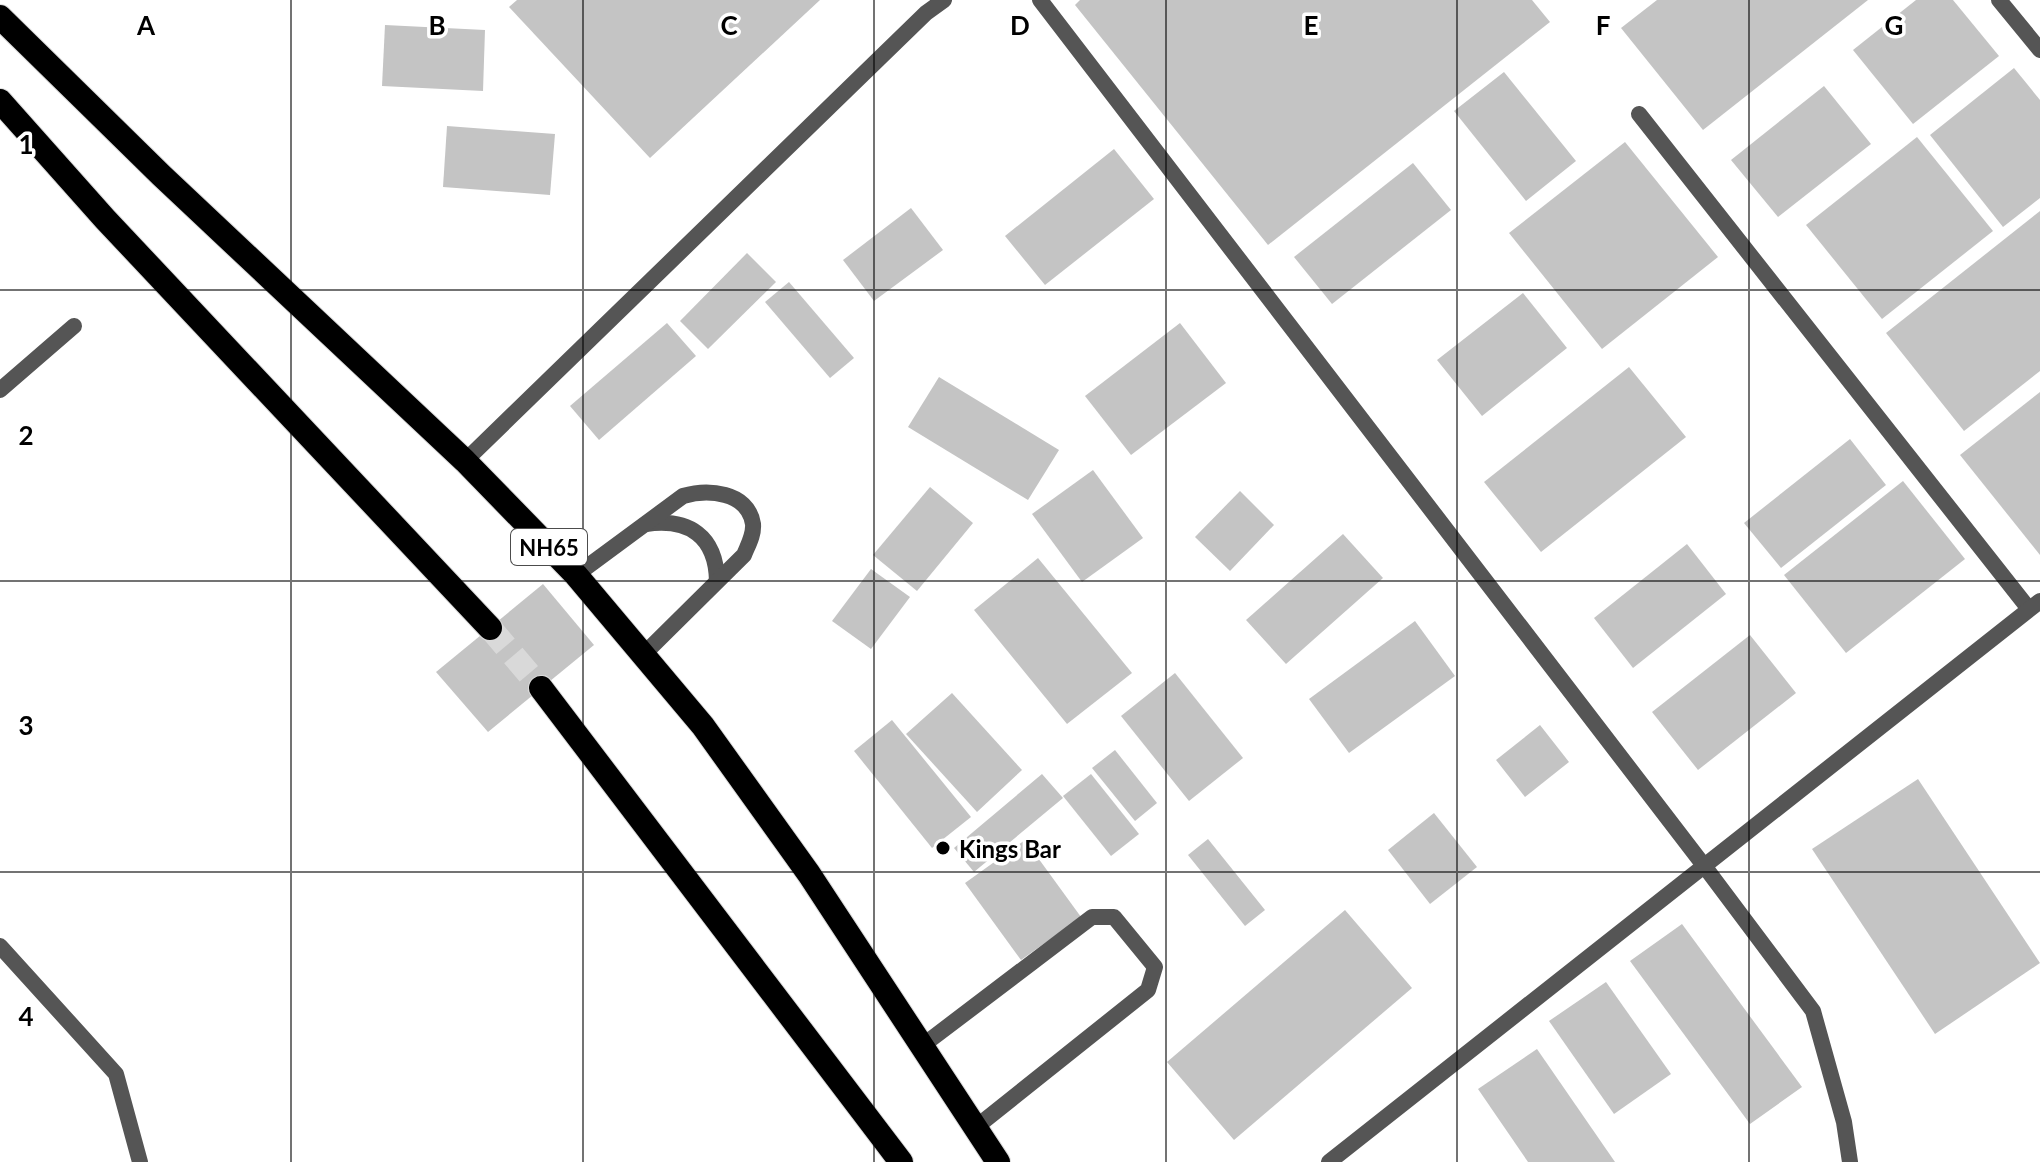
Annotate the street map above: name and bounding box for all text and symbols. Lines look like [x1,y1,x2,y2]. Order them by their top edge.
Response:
text: A [136,9,156,41]
text: B [428,9,446,41]
text: C [720,9,738,41]
text: D [1010,9,1030,41]
text: E [1304,9,1318,41]
text: F [1596,9,1610,41]
text: G [1885,9,1903,41]
text: 1 [18,128,34,160]
text: 2 [18,419,34,451]
road number: NH65 [511,529,587,565]
text: 3 [18,709,34,741]
place label: Kings Bar [959,834,1061,863]
marker: Kings Bar [934,839,952,857]
text: 4 [18,1000,34,1032]

